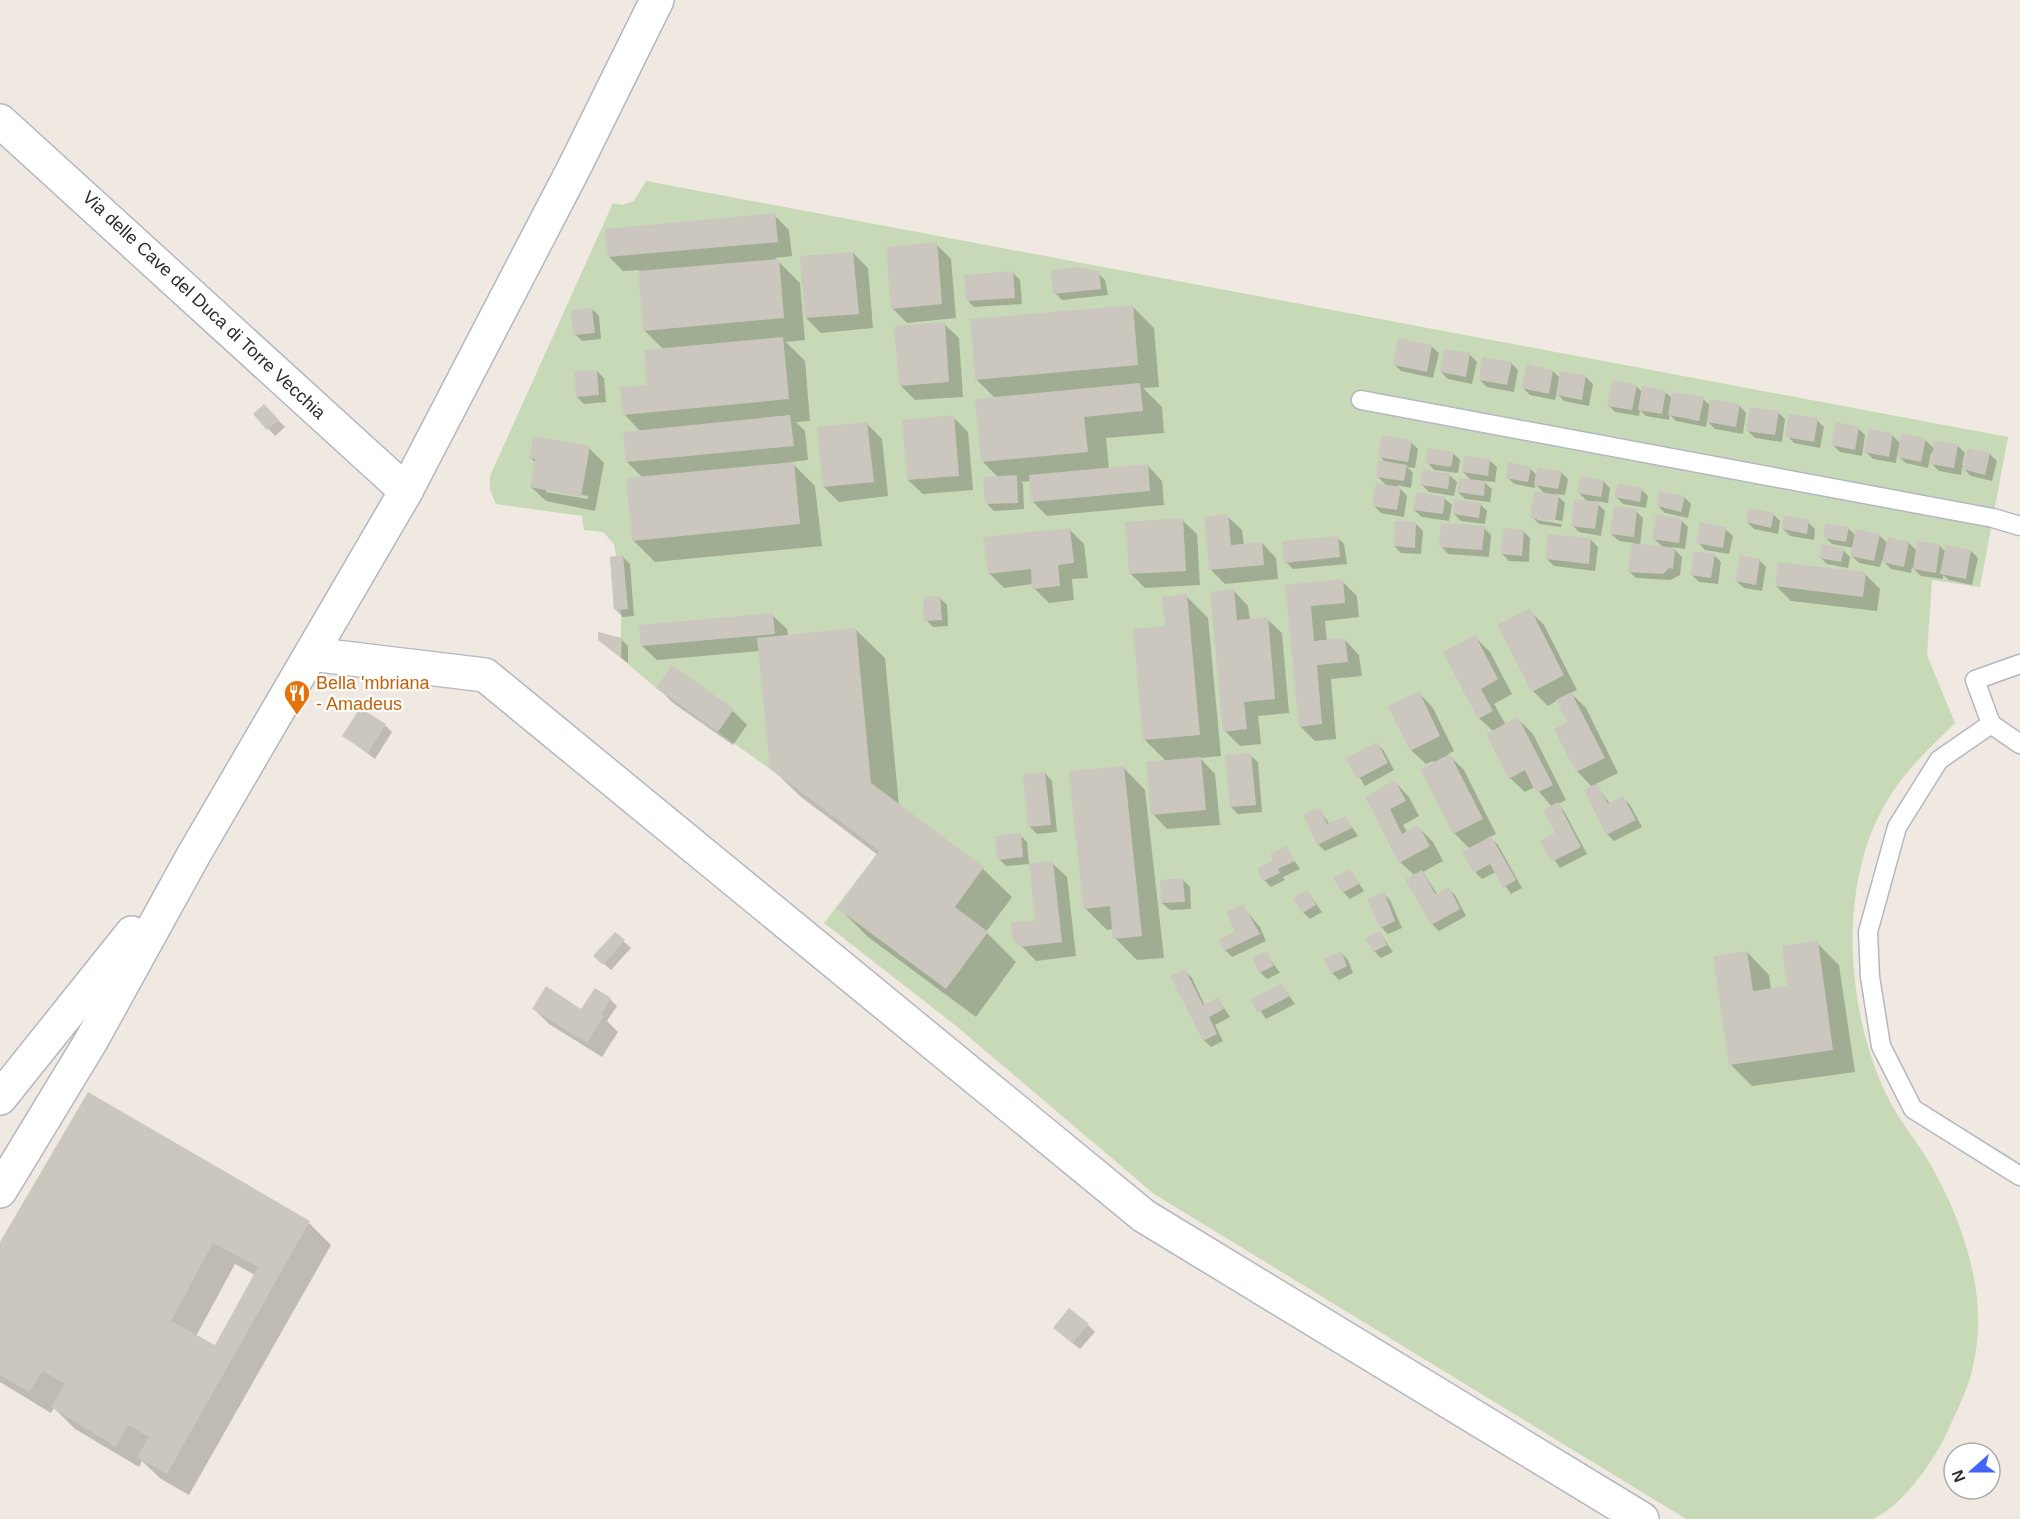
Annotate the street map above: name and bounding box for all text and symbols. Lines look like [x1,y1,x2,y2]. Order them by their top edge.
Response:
street label: Via delle Cave del Duca di Torre Vecchia [79,187,330,424]
place label: Bella 'mbriana - Amadeus [316,673,430,714]
restaurant icon: Bella 'mbriana - Amadeus [282,678,312,716]
north arrow [1942,1441,2002,1501]
text: N [1948,1468,1968,1485]

